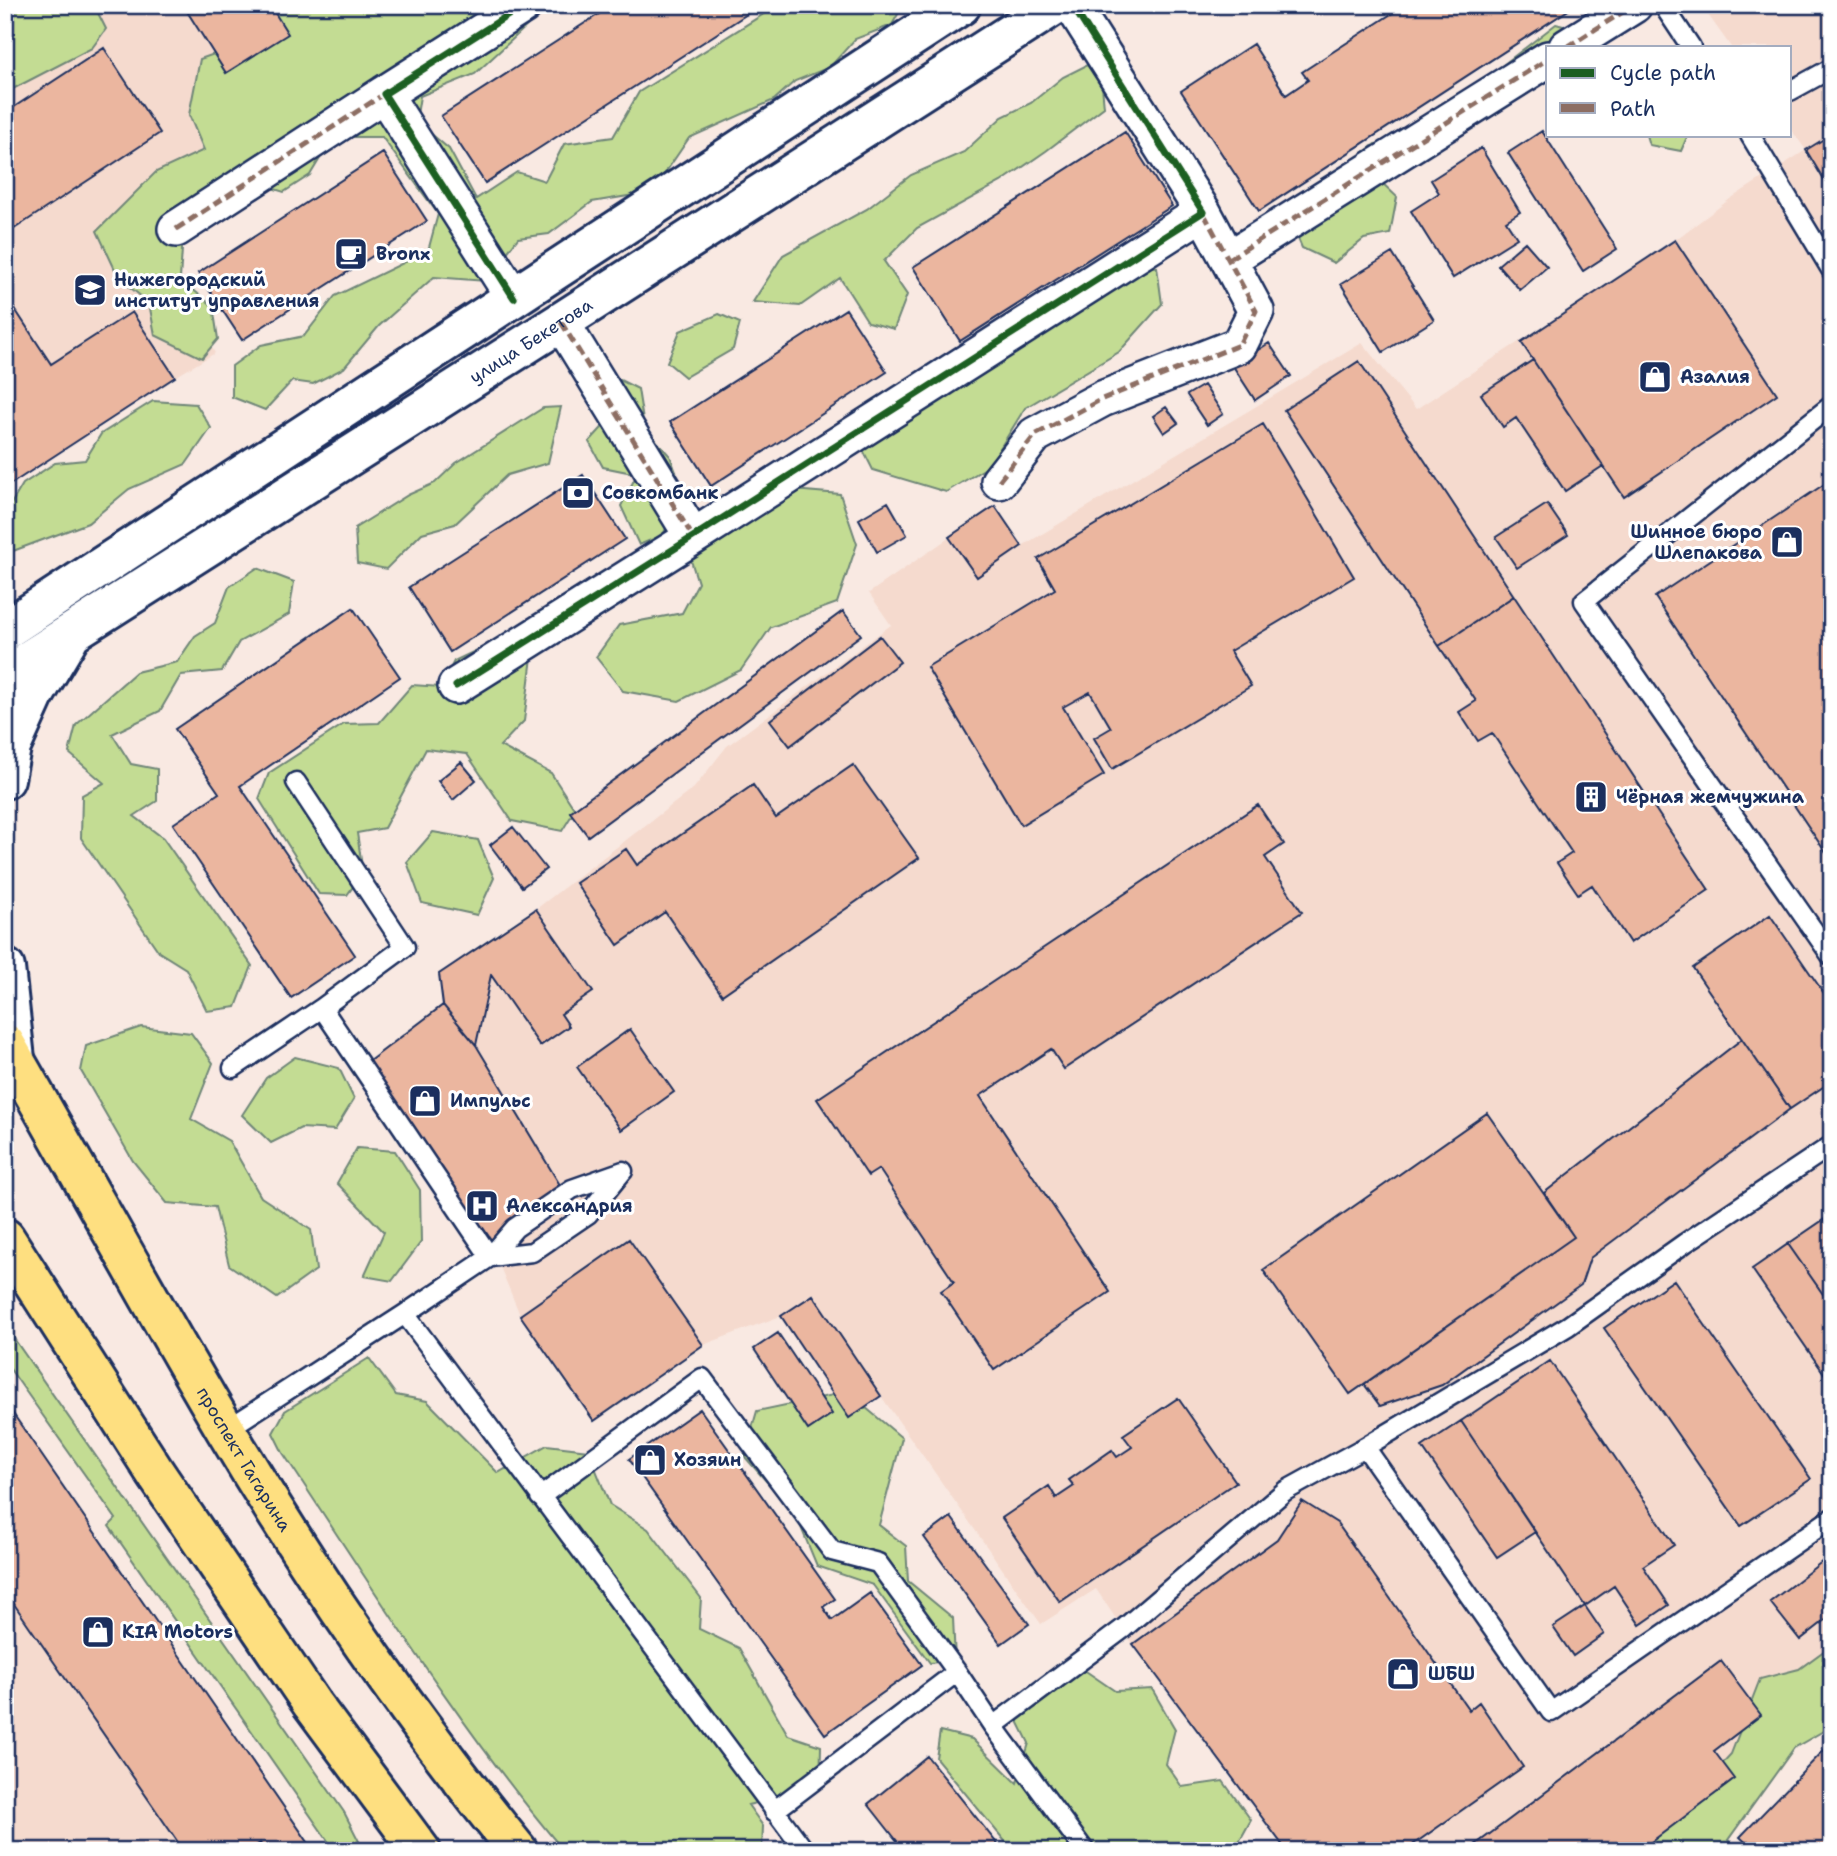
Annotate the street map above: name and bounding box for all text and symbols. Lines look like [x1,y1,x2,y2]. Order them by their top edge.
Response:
legend [1546,46,1792,136]
text: Cycle path [1610,59,1716,87]
text: Path [1610,95,1656,123]
cafe icon: Bronx [332,235,370,273]
place label: Bronx [376,242,430,266]
place label: Нижегородский институт управления [114,268,319,313]
school or university icon: Нижегородский институт управления [71,271,109,309]
street label: улица Бекетова [465,293,597,389]
shop icon: Азалия [1636,358,1674,396]
place label: Азалия [1680,365,1750,389]
bank icon: Совкомбанк [559,474,597,512]
place label: Совкомбанк [602,481,719,505]
place label: Шинное бюро Шлепакова [1630,520,1763,565]
shop icon: Шинное бюро Шлепакова [1768,523,1806,561]
building icon: Чёрная жемчужина [1572,778,1610,816]
place label: Чёрная жемчужина [1616,785,1805,809]
shop icon: Импульс [406,1082,444,1120]
place label: Импульс [450,1089,531,1113]
hospital icon: Александрия [463,1187,501,1225]
place label: Александрия [506,1194,633,1218]
street label: проспект Гагарина [191,1383,297,1536]
shop icon: Хозяин [631,1441,669,1479]
place label: Хозяин [674,1448,741,1472]
shop icon: KIA Motors [79,1613,117,1651]
place label: KIA Motors [122,1620,233,1644]
shop icon: ШБШ [1384,1655,1422,1693]
place label: ШБШ [1428,1662,1475,1686]

